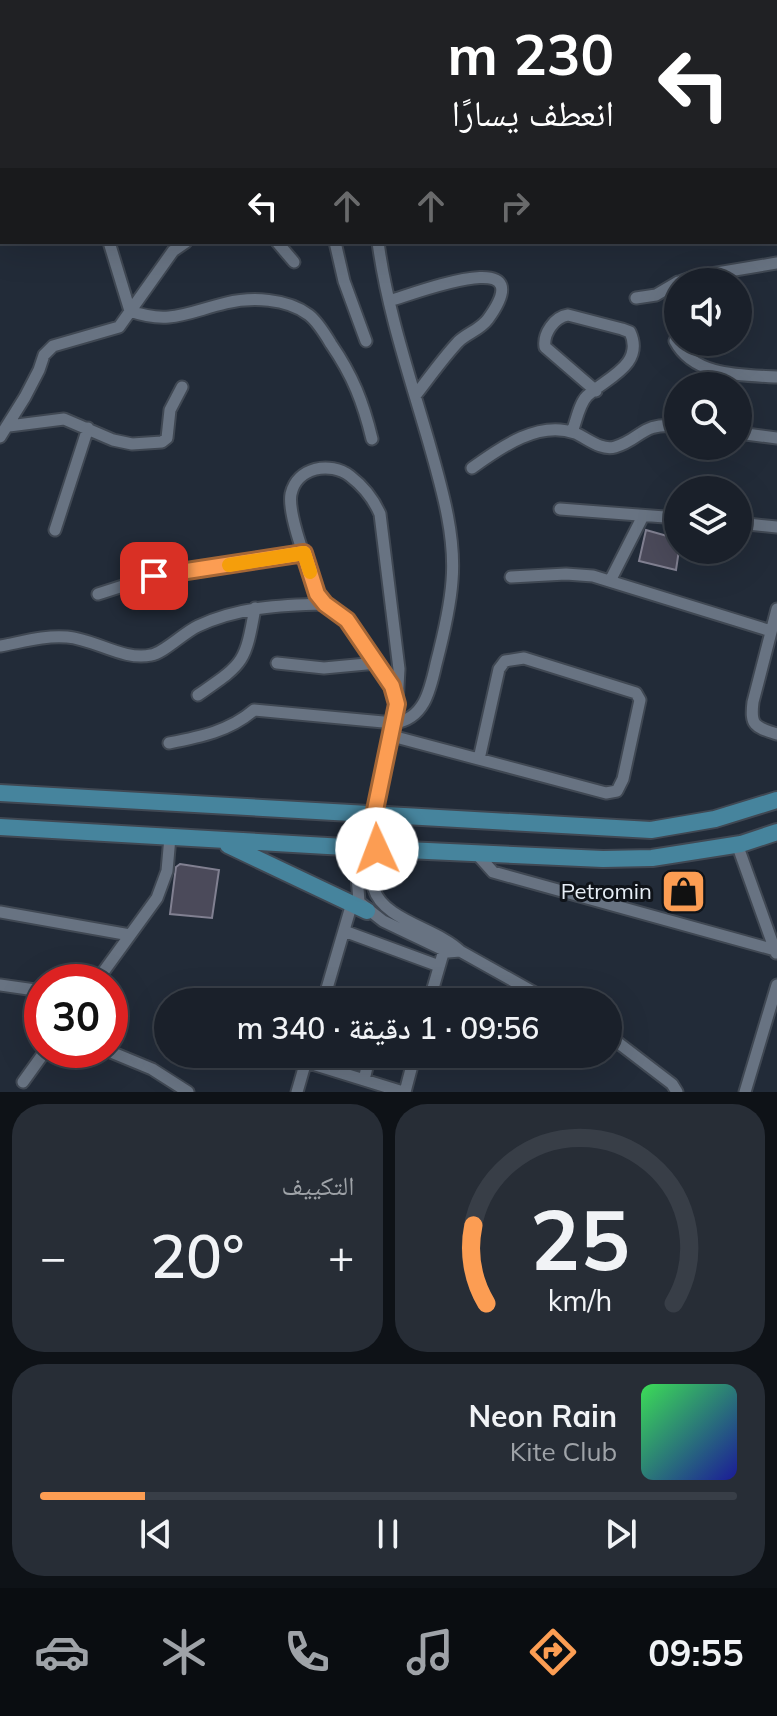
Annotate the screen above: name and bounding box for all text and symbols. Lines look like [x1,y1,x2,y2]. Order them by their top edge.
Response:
text: 230 m [447,19,614,89]
icon: left [642,32,746,136]
text: انعطف يسارًا [451,90,614,135]
icon: left [241,184,285,228]
icon: ahead [325,184,369,228]
icon: ahead [409,184,453,228]
icon: right [493,184,537,228]
map controls [664,268,752,564]
button: sound [664,268,752,356]
button: search [664,372,752,460]
button: layers [664,476,752,564]
pin [120,542,188,610]
icon: arrive [132,554,176,598]
position arrow [335,807,419,891]
shop icon: Petromin [659,867,707,915]
place label: Petromin [561,877,652,905]
speed limit sign: 30 [24,964,128,1068]
text: 09:56 · 1 دقيقة · 340 m [237,1009,539,1047]
text: التكييف [282,1169,355,1202]
text: 25 [530,1186,630,1291]
text: 20° [150,1218,245,1293]
text: − [40,1229,66,1284]
text: + [328,1229,355,1284]
text: km/h [547,1282,612,1318]
text: Neon Rain [468,1397,617,1435]
text: Kite Club [510,1435,617,1468]
icon: previous [134,1512,178,1556]
icon: pause [366,1512,410,1556]
icon: next [599,1512,643,1556]
icon: car [34,1624,90,1680]
icon: climate [156,1624,212,1680]
icon: phone [279,1624,335,1680]
icon: music [402,1624,458,1680]
icon: directions [525,1624,581,1680]
text: 09:55 [648,1630,744,1675]

